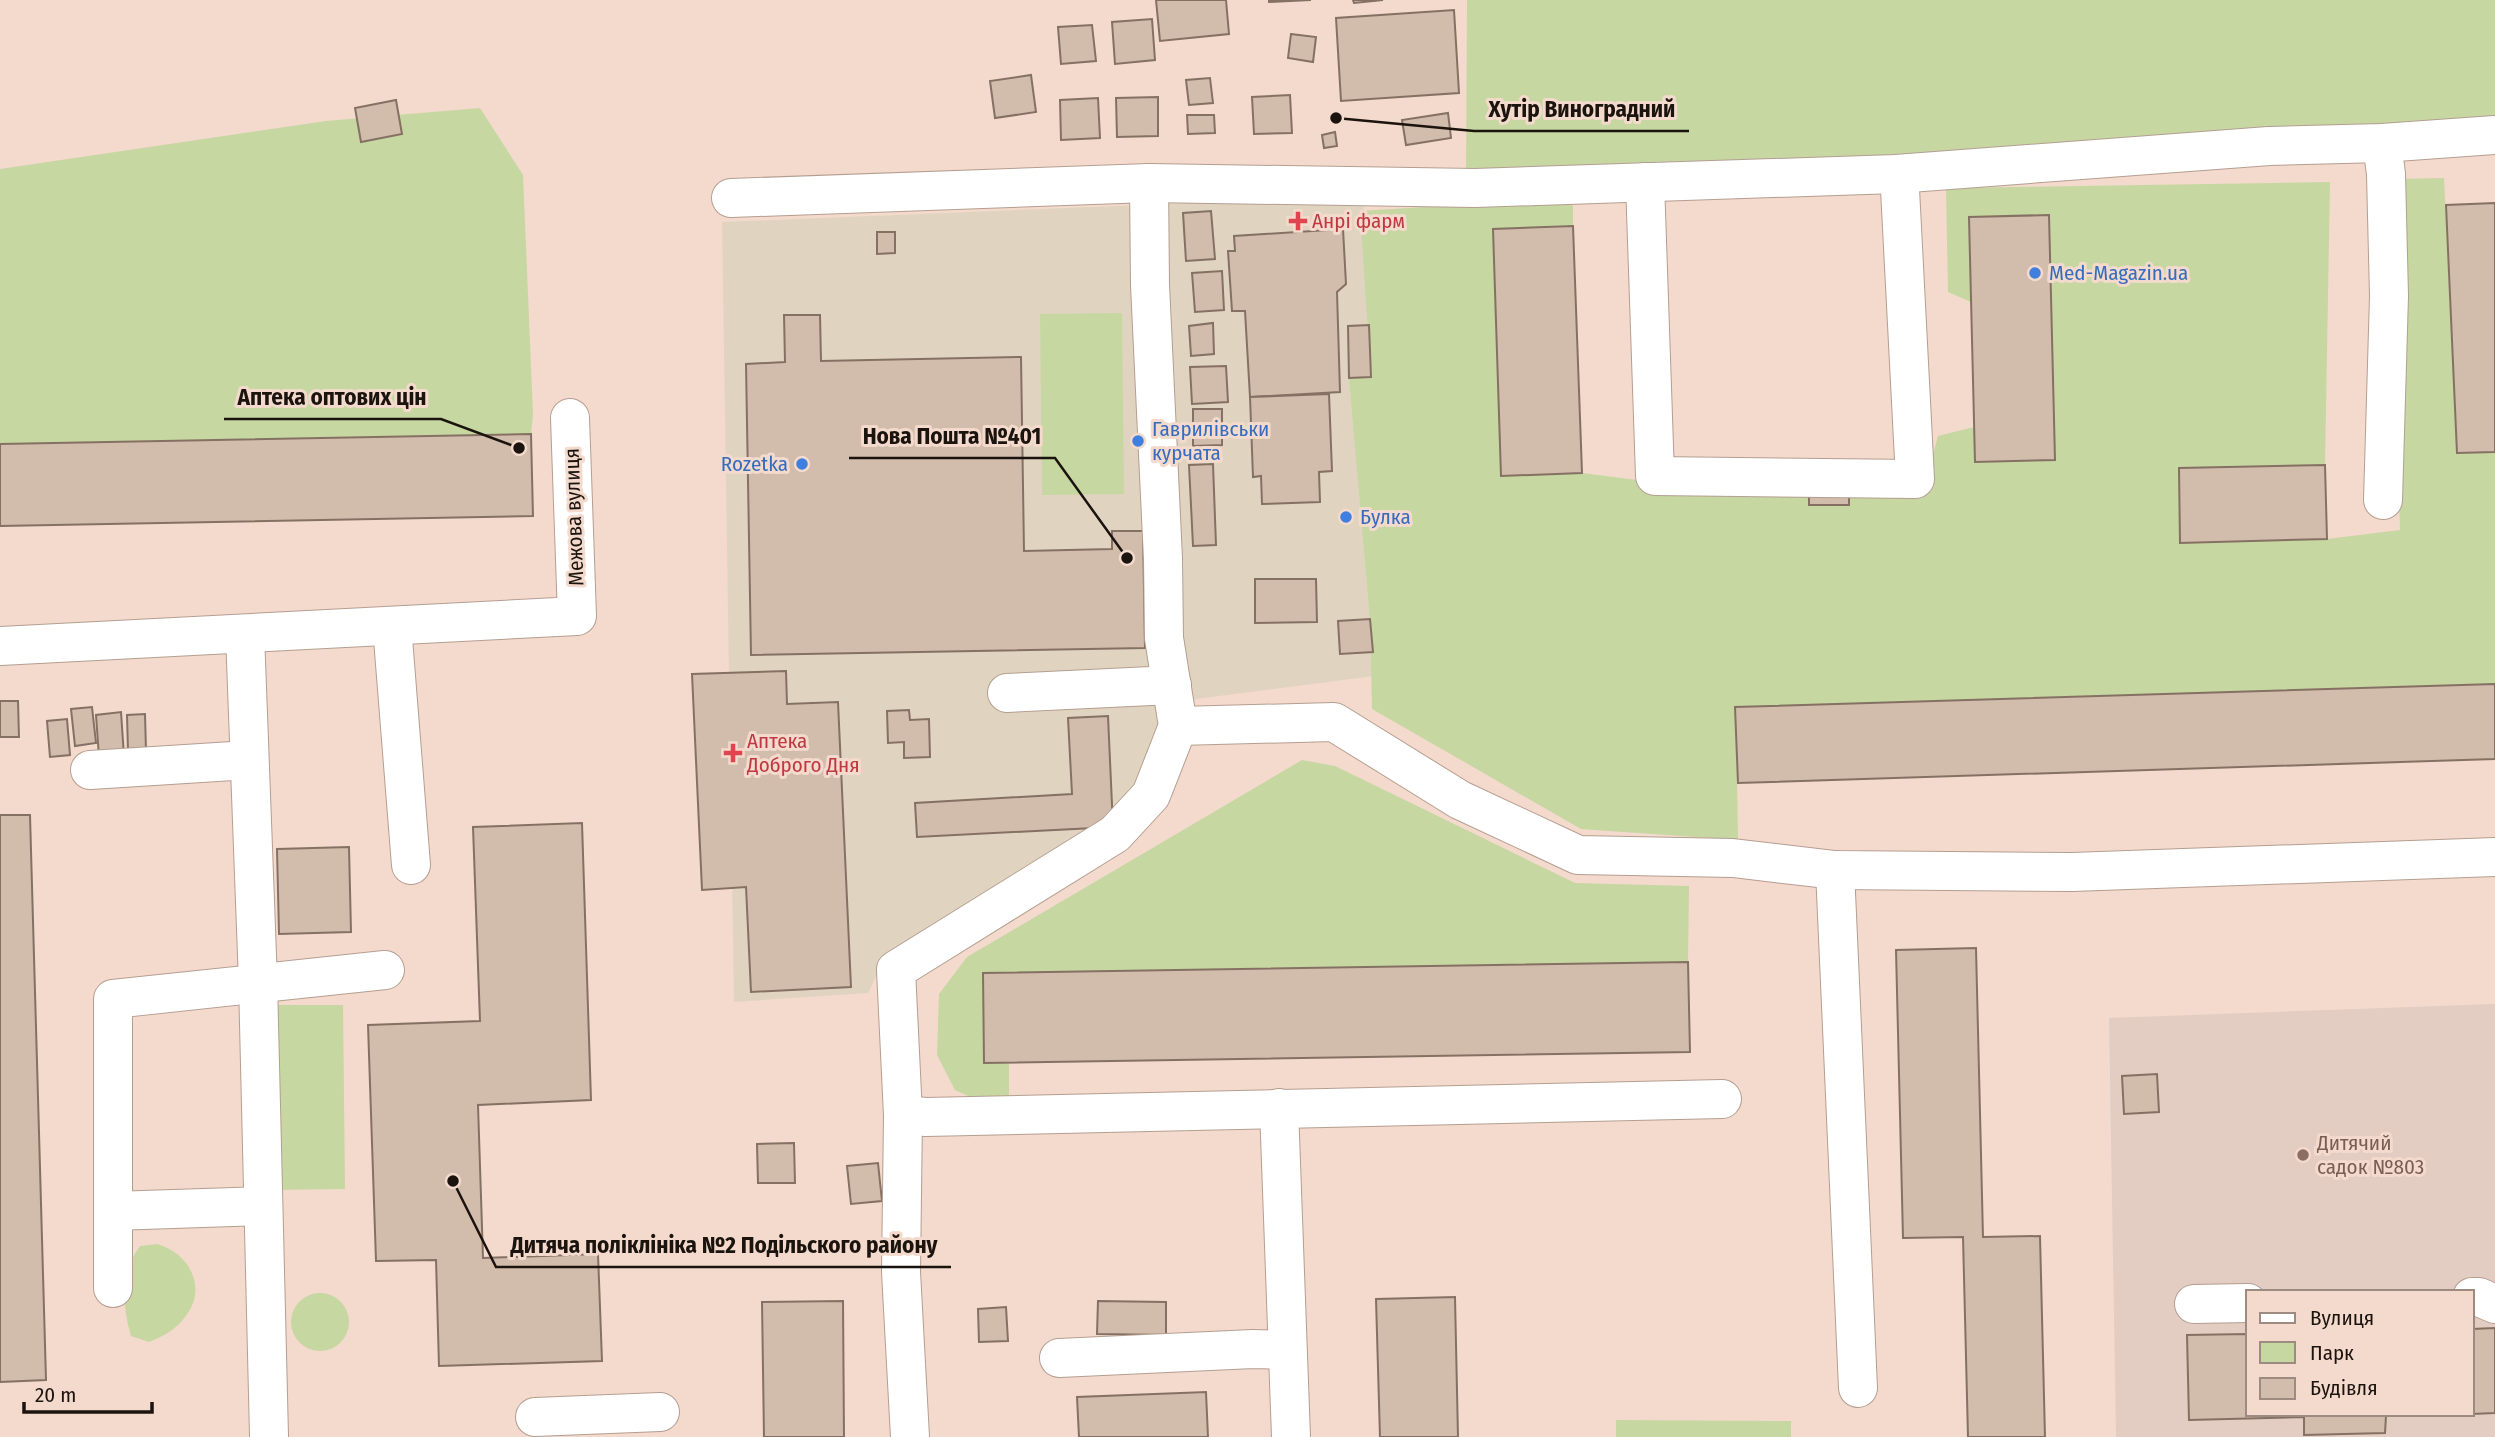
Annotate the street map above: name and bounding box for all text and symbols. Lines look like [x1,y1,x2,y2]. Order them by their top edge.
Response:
callout: Хутір Виноградний [1474,87,1689,131]
text: Хутір Виноградний [1488,95,1675,123]
place label: Анрі фарм [1312,208,1405,234]
marker: Анрі фарм [1290,213,1306,229]
place label: Med-Magazin.ua [2049,260,2188,286]
marker: Med-Magazin.ua [2027,265,2043,281]
callout: Аптека оптових цін [224,375,441,419]
text: Аптека оптових цін [236,383,427,411]
callout: Нова Пошта №401 [849,414,1055,458]
place label: Гаврилівськи курчата [1152,416,1269,466]
text: Нова Пошта №401 [863,422,1041,450]
marker: Гаврилівськи курчата [1130,433,1146,449]
street label: Межова вулиця [559,448,589,586]
place label: Rozetka [721,451,788,477]
marker: Rozetka [794,456,810,472]
place label: Булка [1360,504,1411,530]
marker: Булка [1338,509,1354,525]
place label: Аптека Доброго Дня [746,728,860,778]
marker: Аптека Доброго Дня [725,745,741,761]
place label: Дитячий садок №803 [2316,1130,2424,1180]
marker: Дитячий садок №803 [2295,1147,2311,1163]
callout: Дитяча поліклініка №2 Подільского району [496,1223,951,1267]
text: Дитяча поліклініка №2 Подільского району [509,1231,939,1259]
legend [2246,1290,2474,1416]
text: Вулиця [2310,1305,2374,1331]
text: Парк [2310,1340,2354,1366]
scale bar [24,1370,152,1414]
text: Будівля [2310,1375,2378,1401]
text: 20 m [35,1382,76,1408]

